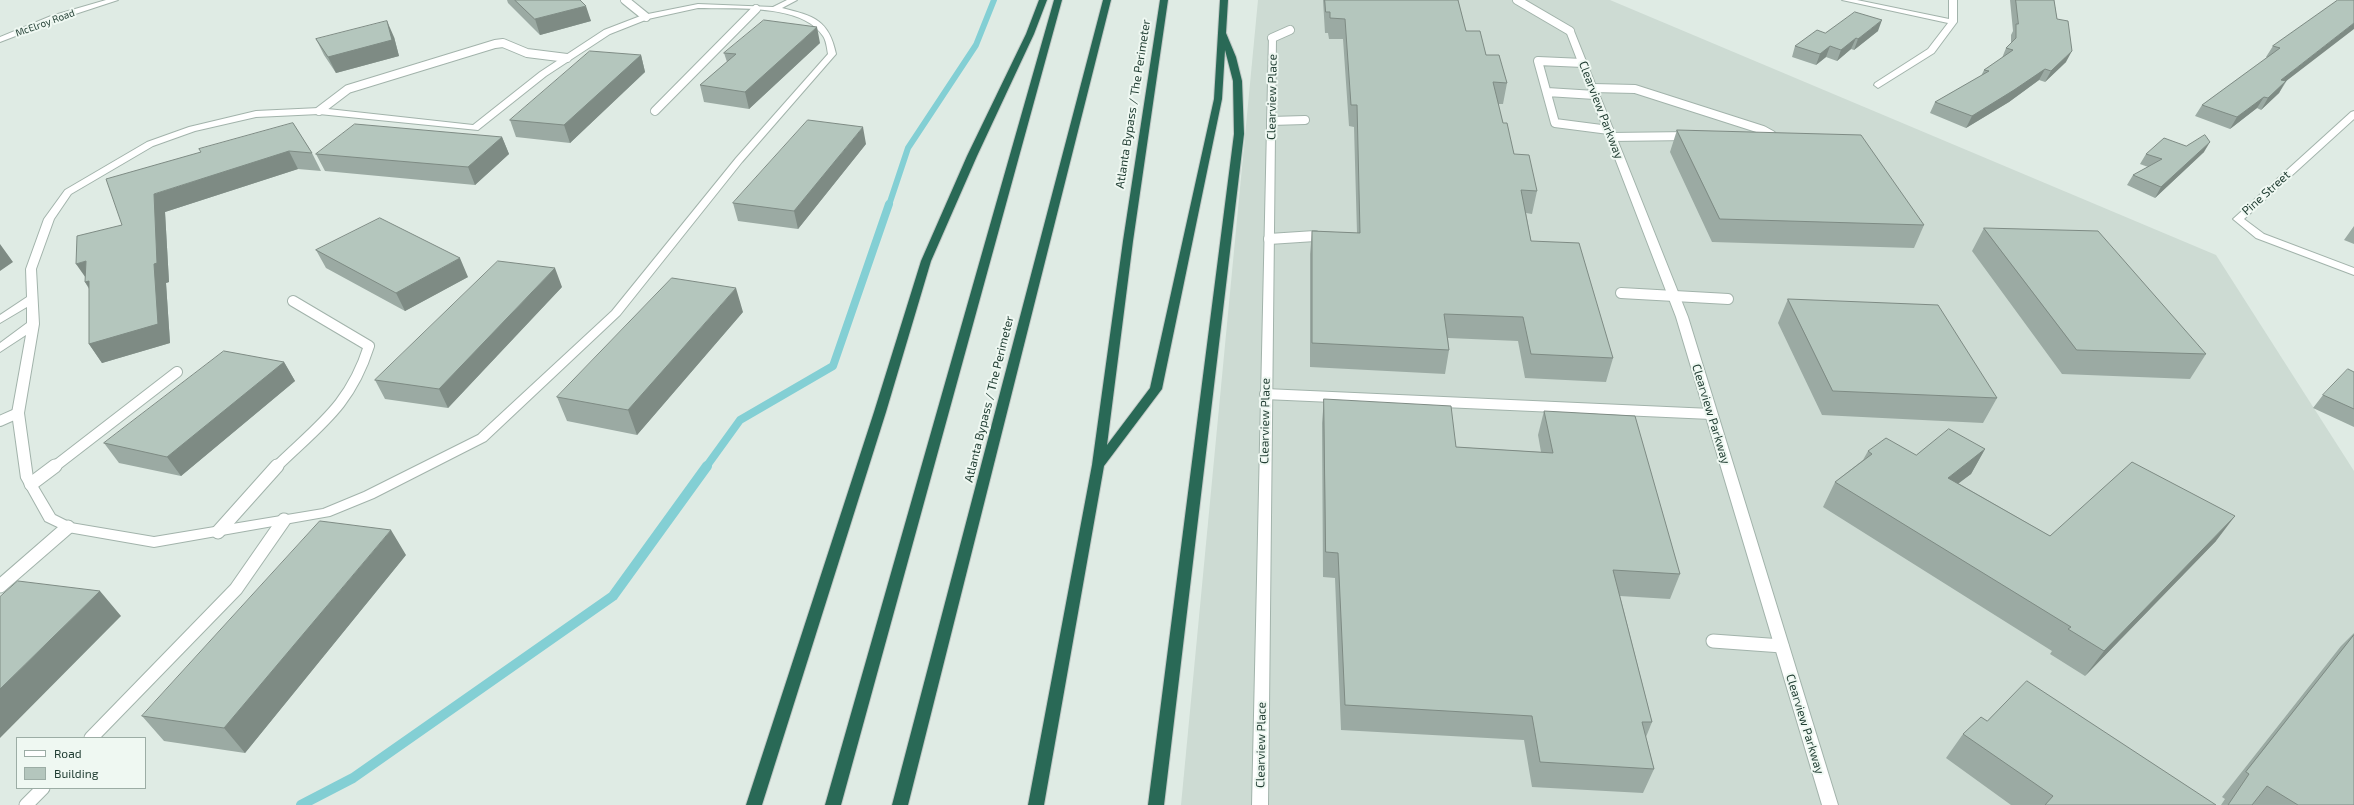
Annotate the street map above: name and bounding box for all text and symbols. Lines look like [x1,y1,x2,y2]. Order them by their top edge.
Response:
street label: McElroy Road [14,7,76,39]
street label: Atlanta Bypass / The Perimeter [1113,18,1153,190]
street label: Clearview Place [1264,54,1280,140]
street label: Clearview Parkway [1576,59,1626,161]
street label: Pine Street [2239,168,2293,218]
street label: Atlanta Bypass / The Perimeter [961,314,1017,484]
street label: Clearview Parkway [1689,362,1733,466]
street label: Clearview Place [1257,378,1273,464]
street label: Clearview Parkway [1783,672,1827,776]
street label: Clearview Place [1253,702,1269,788]
legend [16,737,146,789]
text: Road [54,746,82,760]
text: Building [54,766,98,780]

